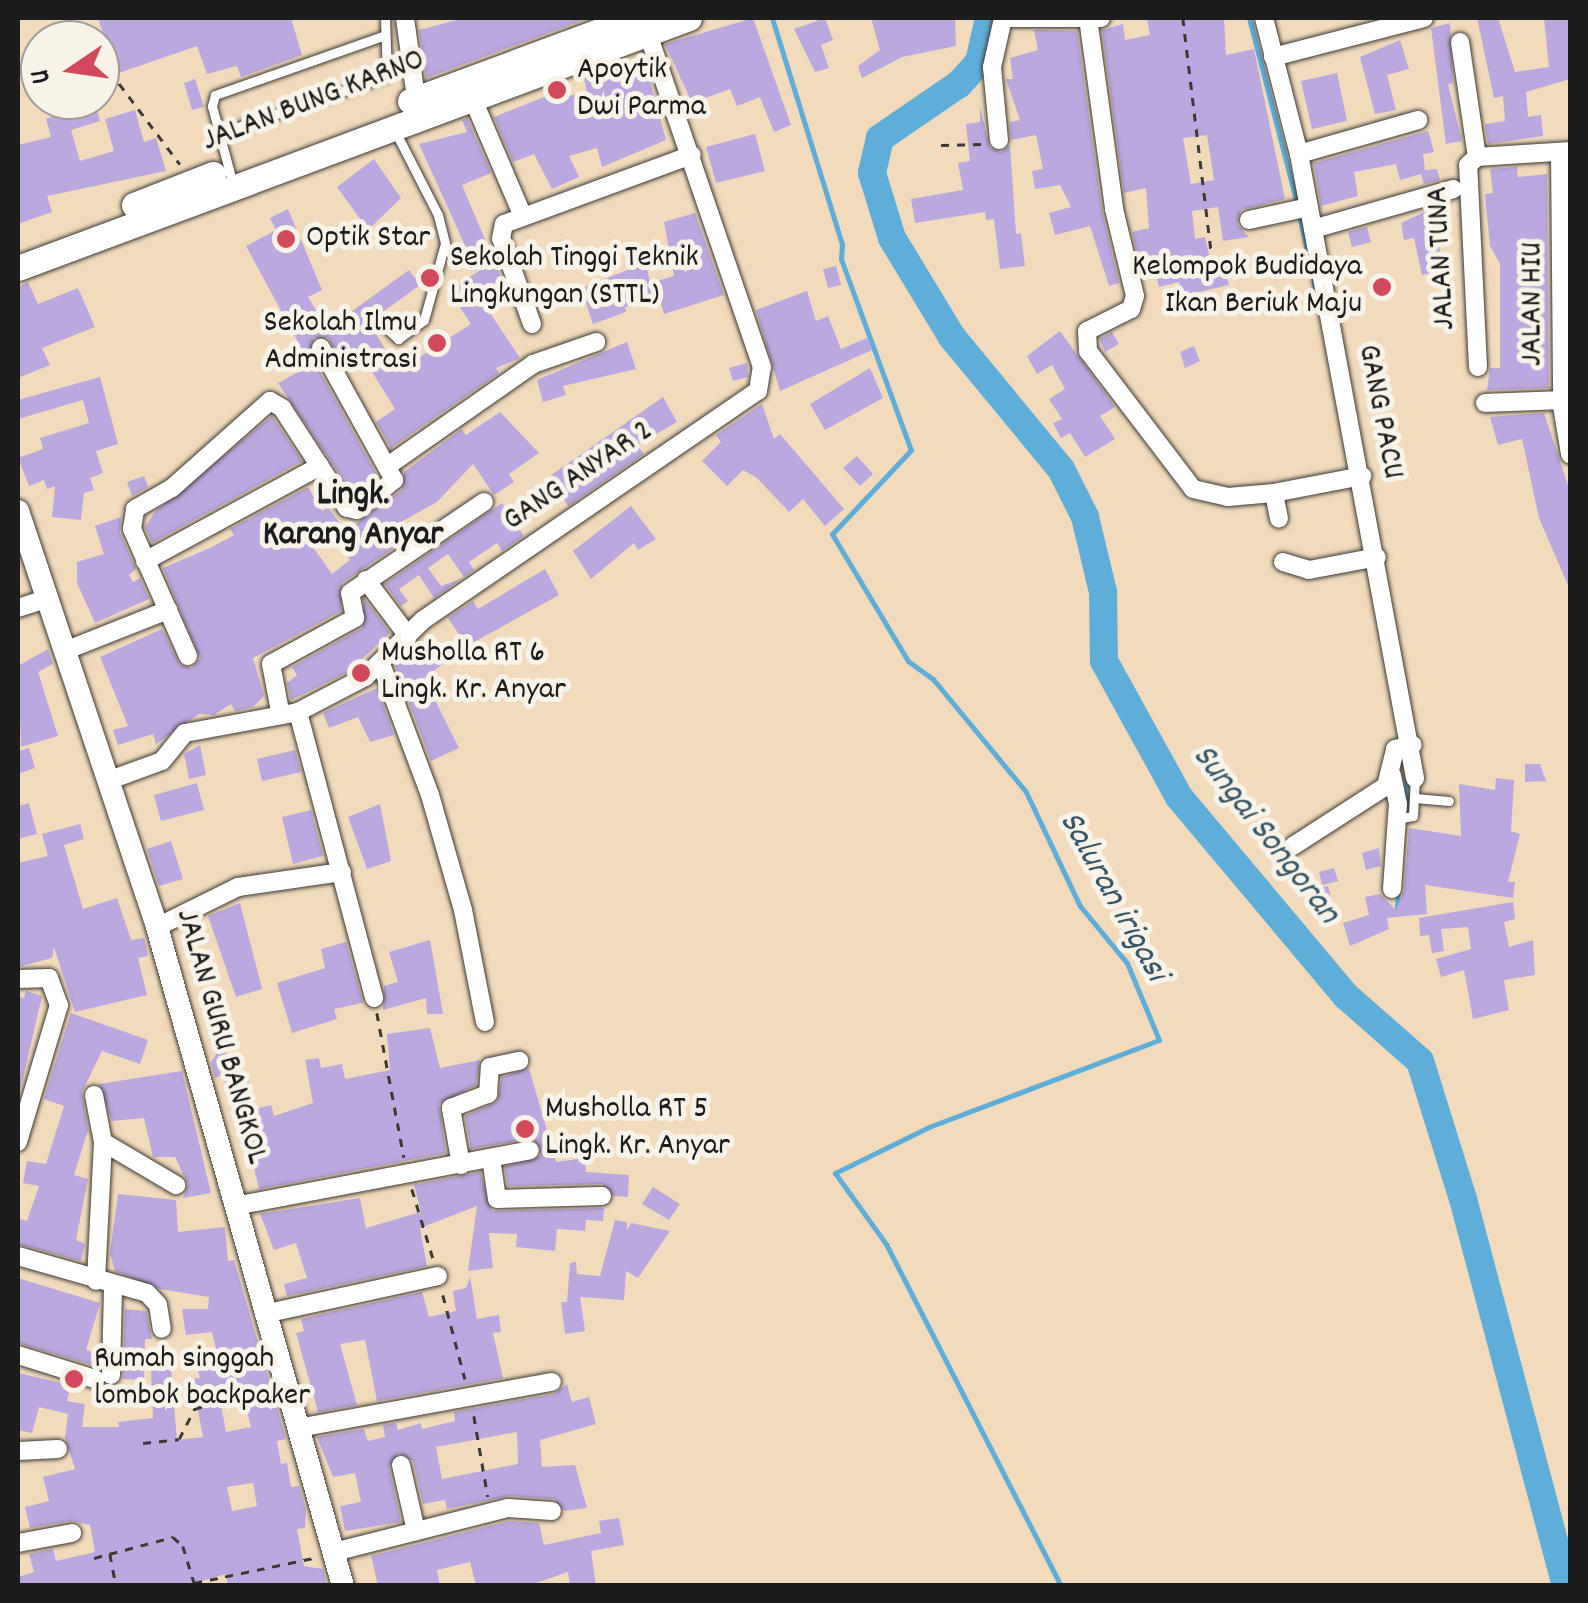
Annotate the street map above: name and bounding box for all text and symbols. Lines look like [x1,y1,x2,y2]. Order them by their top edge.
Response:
north arrow [20,20,120,120]
street label: JALAN BUNG KARNO [198,42,430,162]
place label: Apoytik Dwi Parma [577,53,706,128]
text: U [22,65,64,87]
marker: Apoytik Dwi Parma [546,79,568,101]
street label: JALAN TUNA [1420,185,1466,331]
place label: Optik Star [306,220,430,258]
marker: Optik Star [275,228,297,250]
place label: Sekolah Tinggi Teknik Lingkungan (STTL) [450,241,699,316]
street label: JALAN HIU [1515,242,1553,366]
place label: Kelompok Budidaya Ikan Beriuk Maju [1132,250,1362,325]
marker: Sekolah Tinggi Teknik Lingkungan (STTL) [419,267,441,289]
marker: Kelompok Budidaya Ikan Beriuk Maju [1371,276,1393,298]
place label: Sekolah Ilmu Administrasi [264,306,417,381]
marker: Sekolah Ilmu Administrasi [426,332,448,354]
street label: GANG PACU [1347,342,1411,482]
street label: GANG ANYAR 2 [497,413,661,541]
district label: Lingk. Karang Anyar [263,475,443,557]
place label: Musholla RT 6 Lingk. Kr. Anyar [381,636,566,711]
marker: Musholla RT 6 Lingk. Kr. Anyar [350,662,372,684]
water label: Sungai Songoran [1182,737,1348,933]
water label: Saluran irigasi [1048,805,1176,989]
street label: JALAN GURU BANGKOL [165,905,275,1169]
place label: Musholla RT 5 Lingk. Kr. Anyar [545,1092,730,1167]
marker: Musholla RT 5 Lingk. Kr. Anyar [514,1118,536,1140]
place label: Rumah singgah lombok backpaker [94,1342,310,1417]
marker: Rumah singgah lombok backpaker [63,1368,85,1390]

